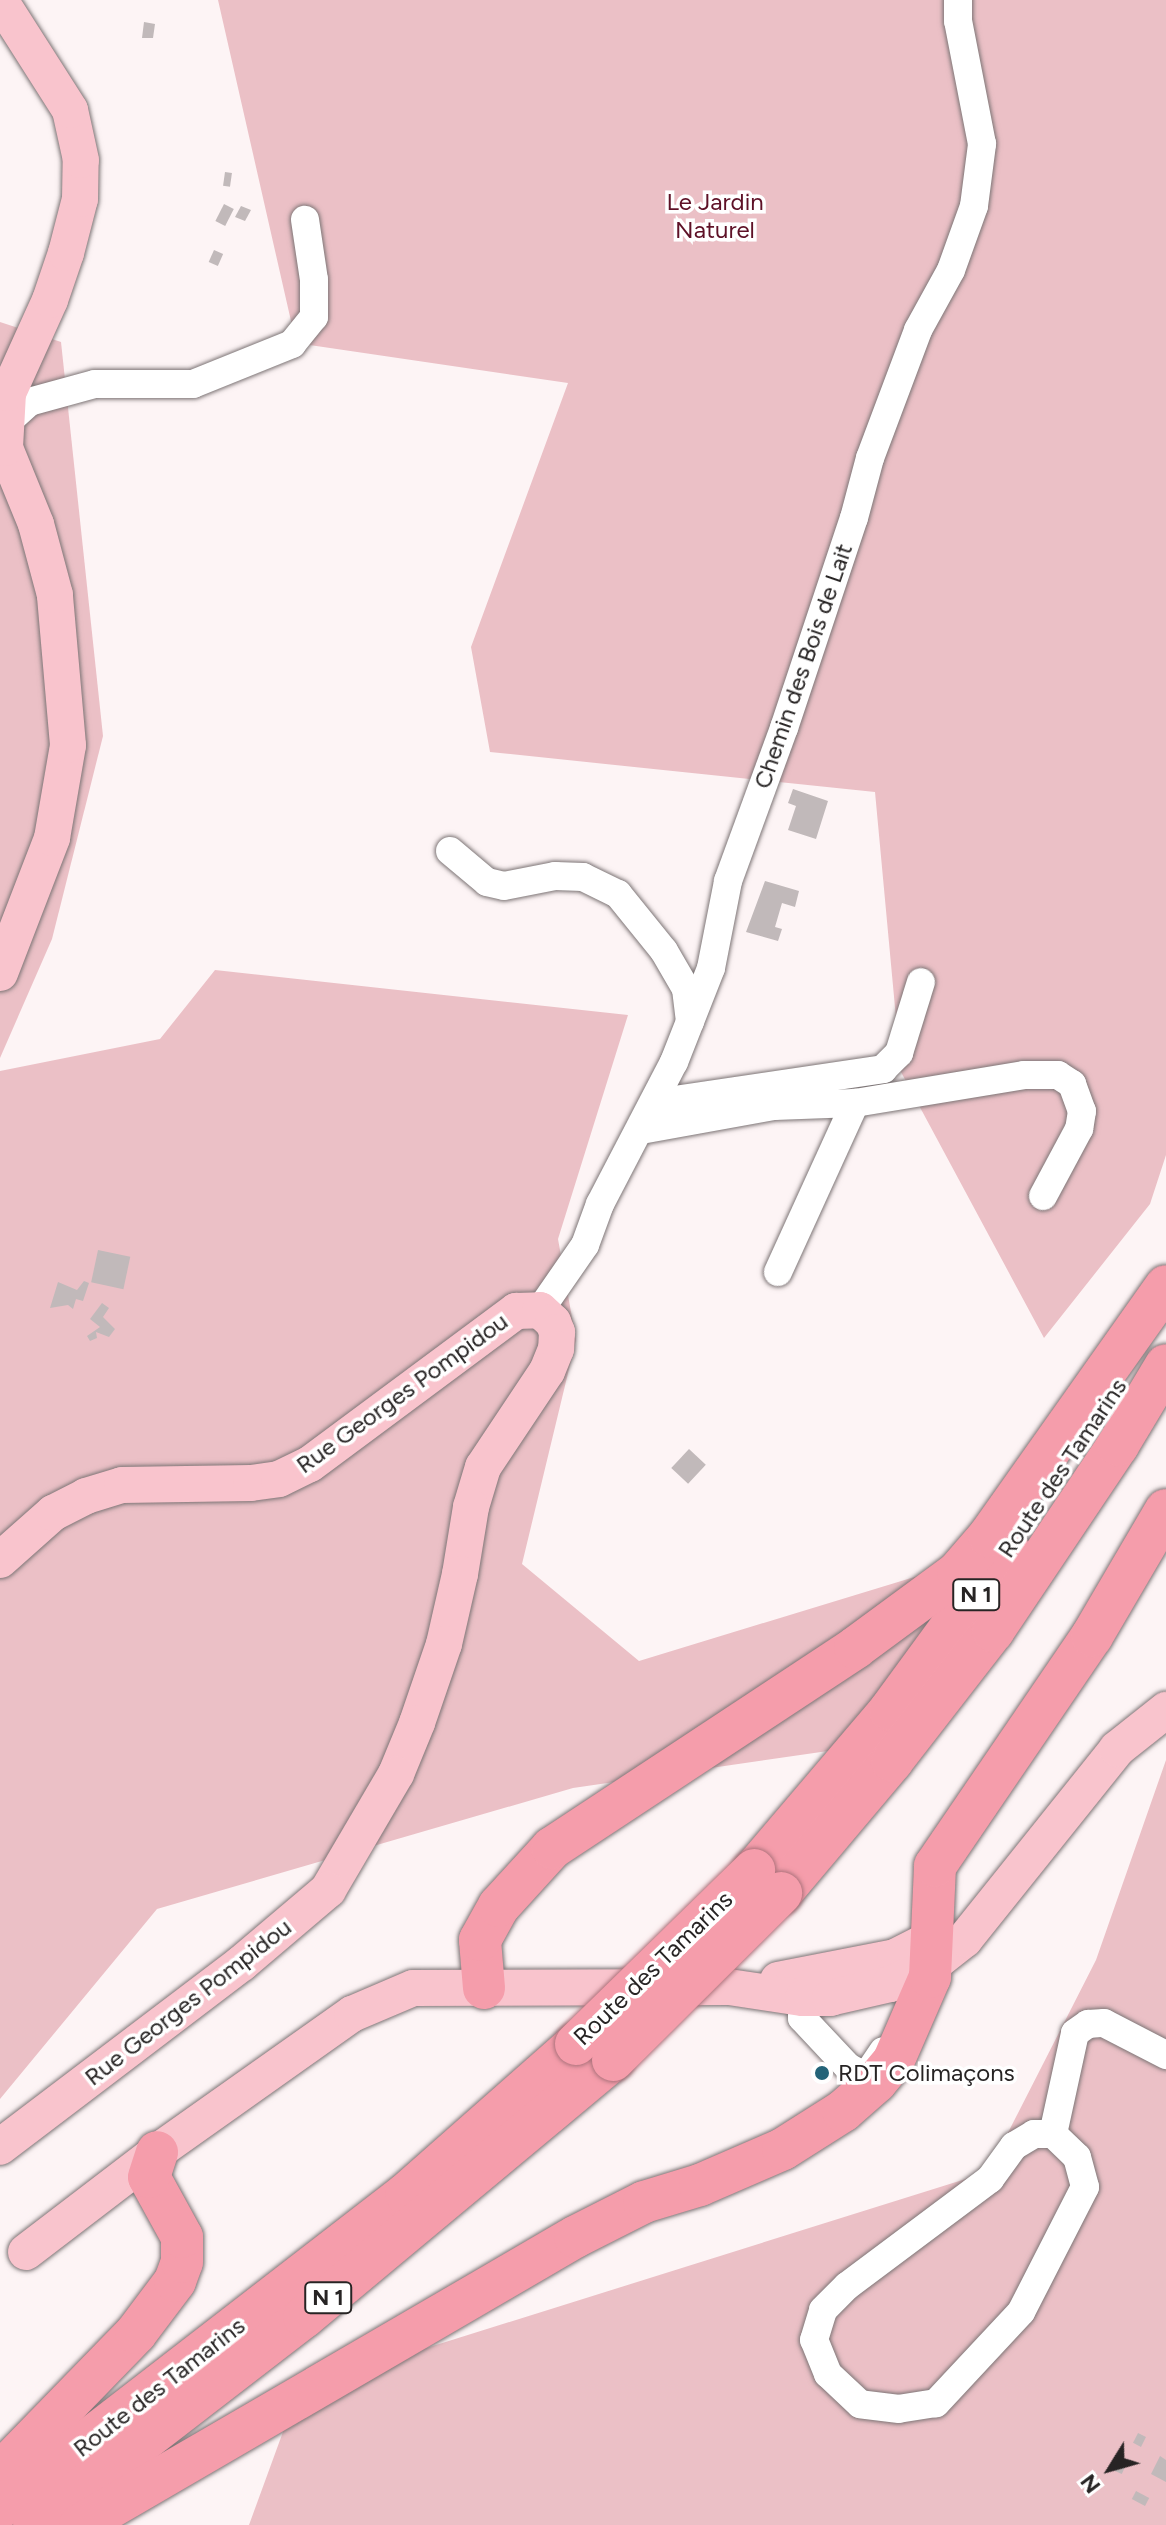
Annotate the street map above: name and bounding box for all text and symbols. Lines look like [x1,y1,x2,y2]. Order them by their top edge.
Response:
park label: Le Jardin Naturel [666,188,764,244]
street label: Chemin des Bois de Lait [748,540,858,792]
street label: Rue Georges Pompidou [291,1307,513,1479]
street label: Route des Tamarins [991,1373,1133,1563]
road number: N 1 [952,1577,1000,1613]
street label: Route des Tamarins [568,1885,738,2051]
street label: Rue Georges Pompidou [79,1912,297,2092]
place label: RDT Colimaçons [838,2059,1015,2087]
marker: RDT Colimaçons [813,2064,831,2082]
road number: N 1 [304,2280,352,2316]
street label: Route des Tamarins [68,2311,250,2463]
north arrow [1070,2429,1150,2509]
text: N [1075,2469,1106,2499]

